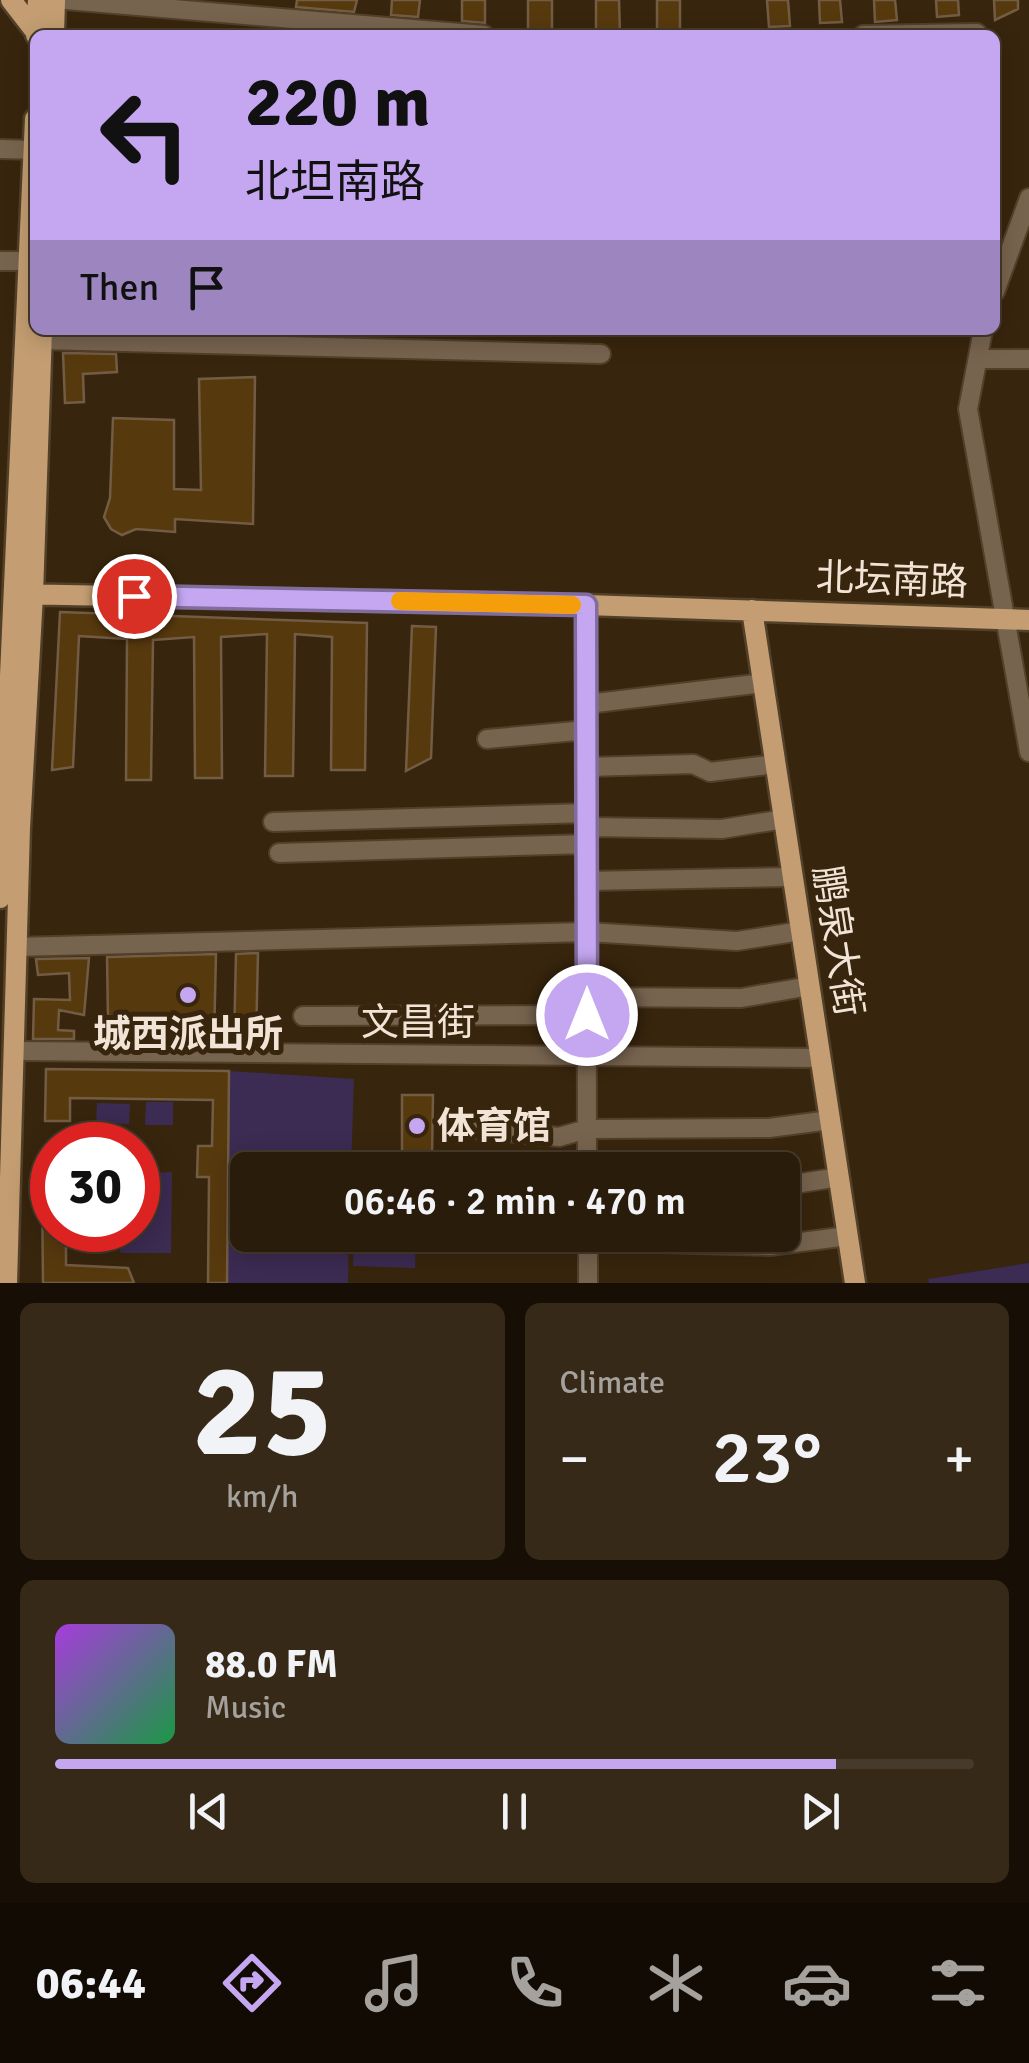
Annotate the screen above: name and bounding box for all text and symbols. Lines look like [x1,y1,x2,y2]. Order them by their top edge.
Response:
text: 220 m [245,59,430,145]
icon: left [80,70,210,200]
text: 北坦南路 [245,155,425,210]
icon: arrive [179,260,234,315]
text: Then [80,264,159,311]
pin [92,554,177,639]
street label: 北坛南路 [815,554,969,606]
icon: arrive [107,569,162,624]
street label: 鹏泉大街 [803,862,873,1020]
position arrow [535,963,639,1067]
marker: 城西派出所 [177,984,199,1006]
street label: 文昌街 [361,999,475,1046]
place label: 城西派出所 [93,1011,283,1058]
place label: 体育馆 [437,1103,551,1150]
marker: 体育馆 [406,1115,428,1137]
speed limit sign: 30 [30,1122,160,1252]
text: 06:46 · 2 min · 470 m [344,1178,686,1225]
text: 25 [192,1332,332,1492]
text: Climate [560,1363,665,1402]
text: 23° [712,1411,822,1504]
text: − [560,1425,589,1493]
text: + [944,1425,974,1493]
text: km/h [226,1477,298,1516]
text: 88.0 FM [205,1641,338,1688]
text: Music [205,1688,286,1727]
icon: previous [181,1784,236,1839]
icon: pause [487,1784,542,1839]
icon: next [793,1784,848,1839]
icon: directions [217,1948,287,2018]
icon: music [359,1948,429,2018]
icon: phone [500,1948,570,2018]
icon: climate [641,1948,711,2018]
icon: car [782,1948,852,2018]
icon: filters [923,1948,993,2018]
text: 06:44 [36,1956,146,2011]

